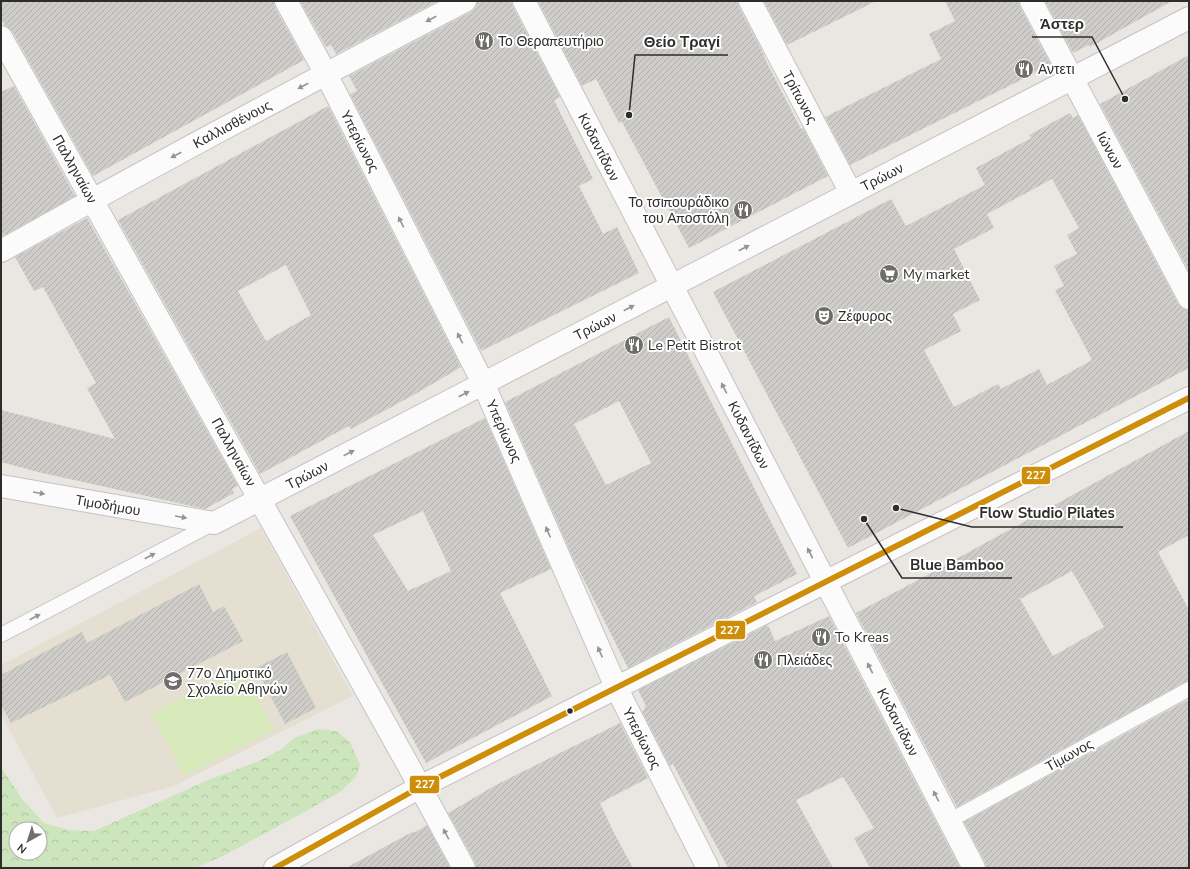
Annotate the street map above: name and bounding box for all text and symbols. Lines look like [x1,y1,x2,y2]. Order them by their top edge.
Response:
callout: Άστερ [1032,10,1092,37]
text: Άστερ [1040,14,1084,34]
one-way arrow [425,16,436,22]
callout: Θείο Tραγί [635,28,728,55]
restaurant icon: Το Θεραπευτήριο [473,30,495,52]
place label: Το Θεραπευτήριο [498,32,604,51]
text: Θείο Tραγί [644,32,720,52]
restaurant icon: Αντετι [1013,58,1035,80]
place label: Αντετι [1038,60,1075,79]
street label: Τρίτωνος [778,67,822,127]
one-way arrow [297,83,309,89]
street label: Καλλισθένους [190,96,275,153]
street label: Υπερίωνος [336,107,383,176]
street label: Κυδαντίδων [573,110,624,185]
street label: Ιώνων [1092,128,1127,172]
street label: Παλληναίων [48,131,101,207]
one-way arrow [171,151,182,158]
street label: Τρώων [858,159,907,196]
place label: Το τσιπουράδικο του Αποστόλη [628,193,729,228]
restaurant icon: Το τσιπουράδικο του Αποστόλη [732,199,754,221]
one-way arrow [398,216,404,228]
one-way arrow [739,245,750,251]
supermarket icon: My market [878,263,900,285]
place label: My market [903,265,969,284]
one-way arrow [623,305,635,311]
theatre icon: Ζέφυρος [813,305,835,327]
place label: Ζέφυρος [838,307,892,326]
street label: Τρώων [571,308,620,345]
one-way arrow [457,332,463,343]
restaurant icon: Le Petit Bistrot [623,334,645,356]
place label: Le Petit Bistrot [648,336,741,355]
one-way arrow [721,382,728,394]
one-way arrow [458,390,470,397]
street label: Υπερίωνος [481,397,526,466]
street label: Κυδαντίδων [723,398,774,473]
street label: Παλληναίων [207,414,260,490]
one-way arrow [343,450,354,457]
street label: Τρώων [283,457,332,494]
line badge: 227 [1021,466,1051,485]
text: 227 [1026,468,1046,483]
one-way arrow [33,490,46,496]
street label: Τιμοδήμου [74,490,142,521]
callout: Flow Studio Pilates [972,500,1123,527]
text: Flow Studio Pilates [979,503,1115,523]
one-way arrow [175,514,188,520]
one-way arrow [545,526,551,538]
one-way arrow [807,547,813,559]
callout: Blue Bamboo [902,551,1012,578]
one-way arrow [145,553,156,560]
text: Blue Bamboo [910,555,1004,575]
one-way arrow [30,614,41,620]
line badge: 227 [715,620,746,640]
text: 227 [720,623,740,638]
restaurant icon: To Kreas [810,626,832,648]
place label: To Kreas [835,628,889,647]
one-way arrow [597,645,603,657]
restaurant icon: Πλειάδες [752,649,774,671]
place label: Πλειάδες [777,651,833,670]
one-way arrow [867,663,873,674]
place label: 77ο Δημοτικό Σχολείο Αθηνών [187,664,287,699]
school or university icon: 77ο Δημοτικό Σχολείο Αθηνών [162,670,184,692]
street label: Κυδαντίδων [872,685,923,760]
street label: Υπερίωνος [618,704,665,773]
unlabelled marker [565,706,575,716]
street label: Τίμωνος [1042,734,1097,776]
line badge: 227 [409,775,440,794]
text: 227 [415,777,435,792]
one-way arrow [933,790,940,802]
north arrow [8,821,48,861]
one-way arrow [442,828,449,839]
text: N [14,840,30,857]

